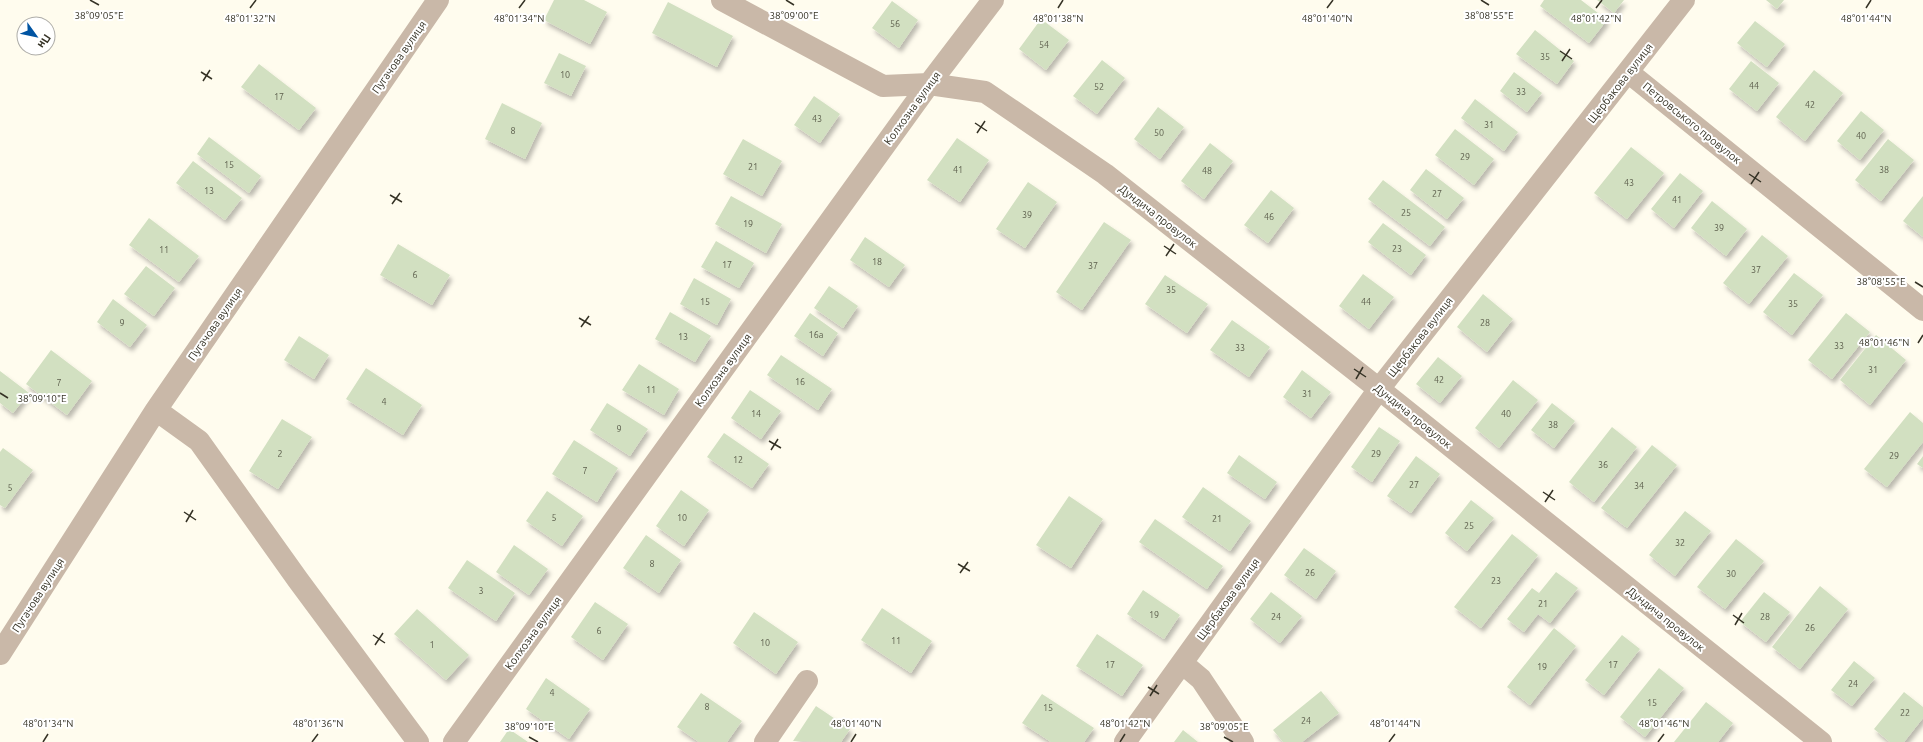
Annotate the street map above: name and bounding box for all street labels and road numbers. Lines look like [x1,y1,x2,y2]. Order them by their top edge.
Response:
street label: Пугачова вулиця [369,18,429,96]
street label: Щербакова вулиця [1585,41,1655,125]
street label: Колхозна вулиця [881,69,943,147]
street label: Петровського провулок [1641,80,1744,166]
street label: Дундича провулок [1117,182,1200,250]
street label: Пугачова вулиця [185,285,245,363]
street label: Щербакова вулиця [1385,295,1455,379]
street label: Колхозна вулиця [692,331,754,409]
street label: Дундича провулок [1372,381,1454,451]
street label: Пугачова вулиця [10,556,66,634]
street label: Щербакова вулиця [1194,556,1262,642]
street label: Дундича провулок [1625,584,1707,654]
street label: Колхозна вулиця [502,594,564,672]

